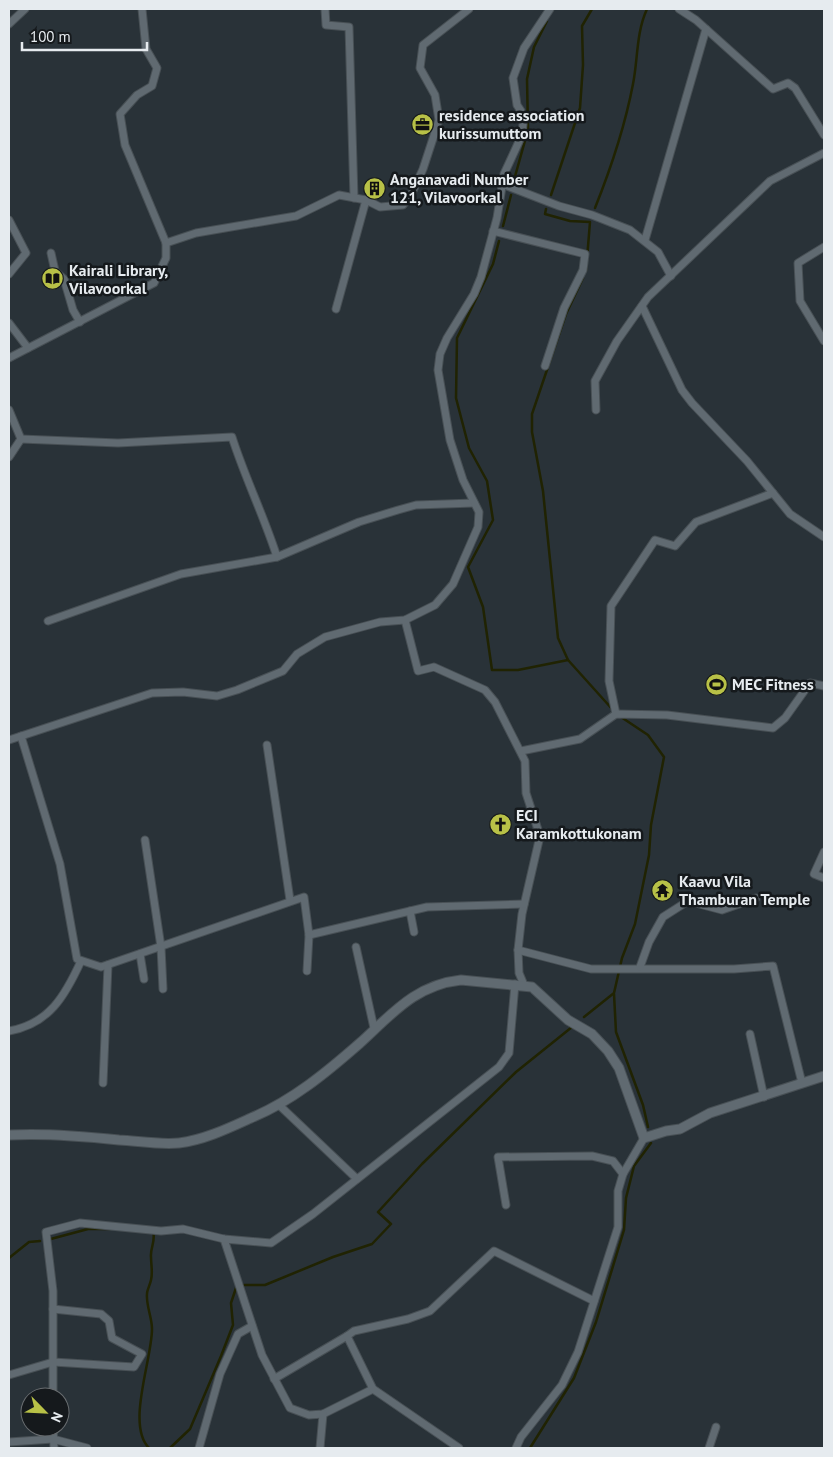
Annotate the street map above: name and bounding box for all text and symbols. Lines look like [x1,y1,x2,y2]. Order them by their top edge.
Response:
scale bar [22,20,148,52]
text: 100 m [30,27,71,46]
place label: residence association kurissumuttom [439,105,585,143]
office icon: residence association kurissumuttom [411,112,435,136]
place label: Anganavadi Number 121, Vilavoorkal [390,169,529,207]
building icon: Anganavadi Number 121, Vilavoorkal [362,176,386,200]
place label: Kairali Library, Vilavoorkal [68,260,168,298]
library icon: Kairali Library, Vilavoorkal [41,267,65,291]
sports icon: MEC Fitness [704,672,728,696]
place label: MEC Fitness [732,674,814,694]
place label: ECI Karamkottukonam [516,805,642,843]
church icon: ECI Karamkottukonam [488,812,512,836]
place label: Kaavu Vila Thamburan Temple [679,871,810,909]
temple icon: Kaavu Vila Thamburan Temple [651,878,675,902]
north arrow [20,1387,70,1437]
text: N [47,1409,67,1425]

